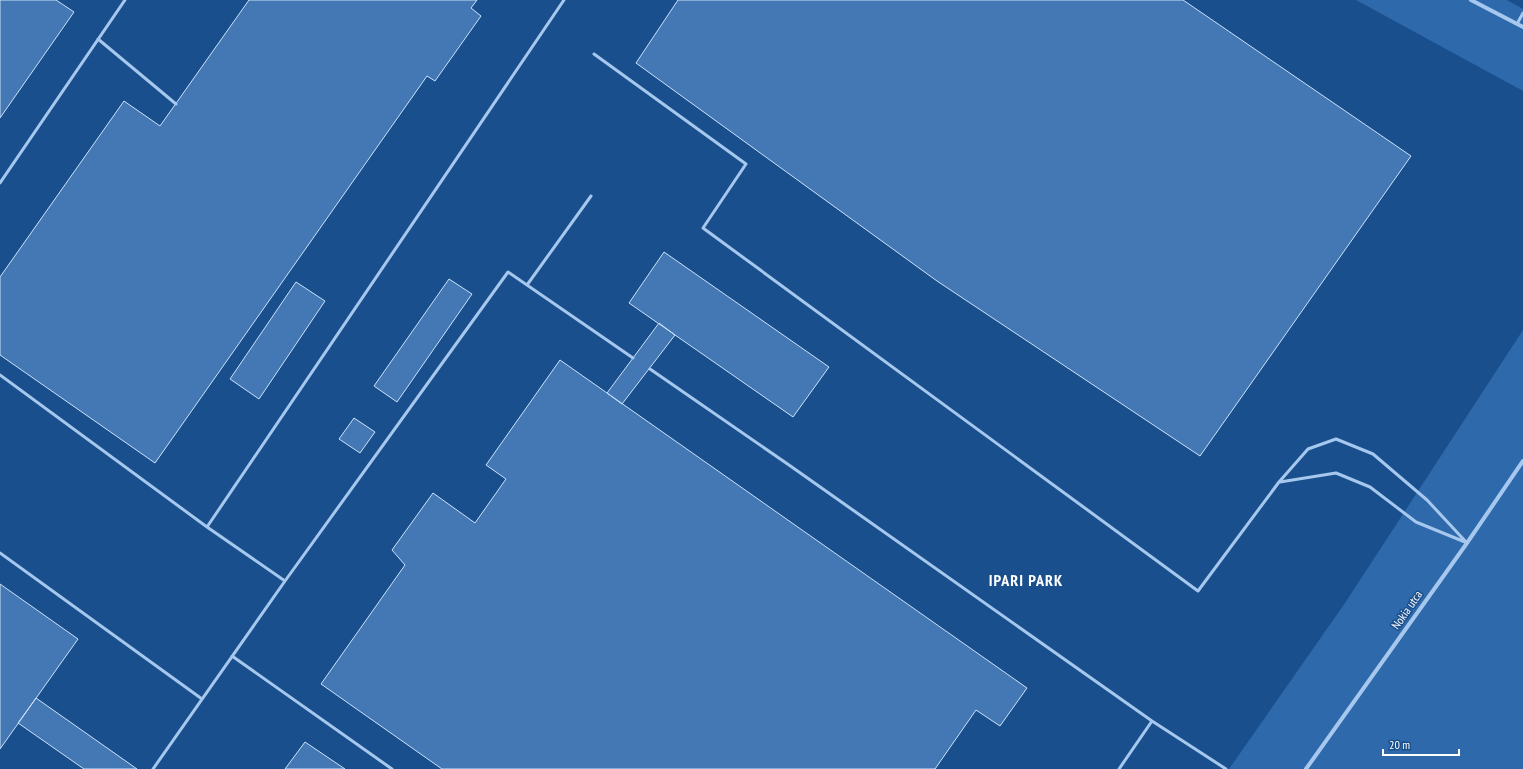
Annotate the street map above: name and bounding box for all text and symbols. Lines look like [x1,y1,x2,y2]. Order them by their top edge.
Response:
district label: IPARI PARK [989,570,1063,590]
street label: Nokia utca [1388,587,1425,632]
scale bar [1383,731,1459,757]
text: 20 m [1389,737,1410,752]

